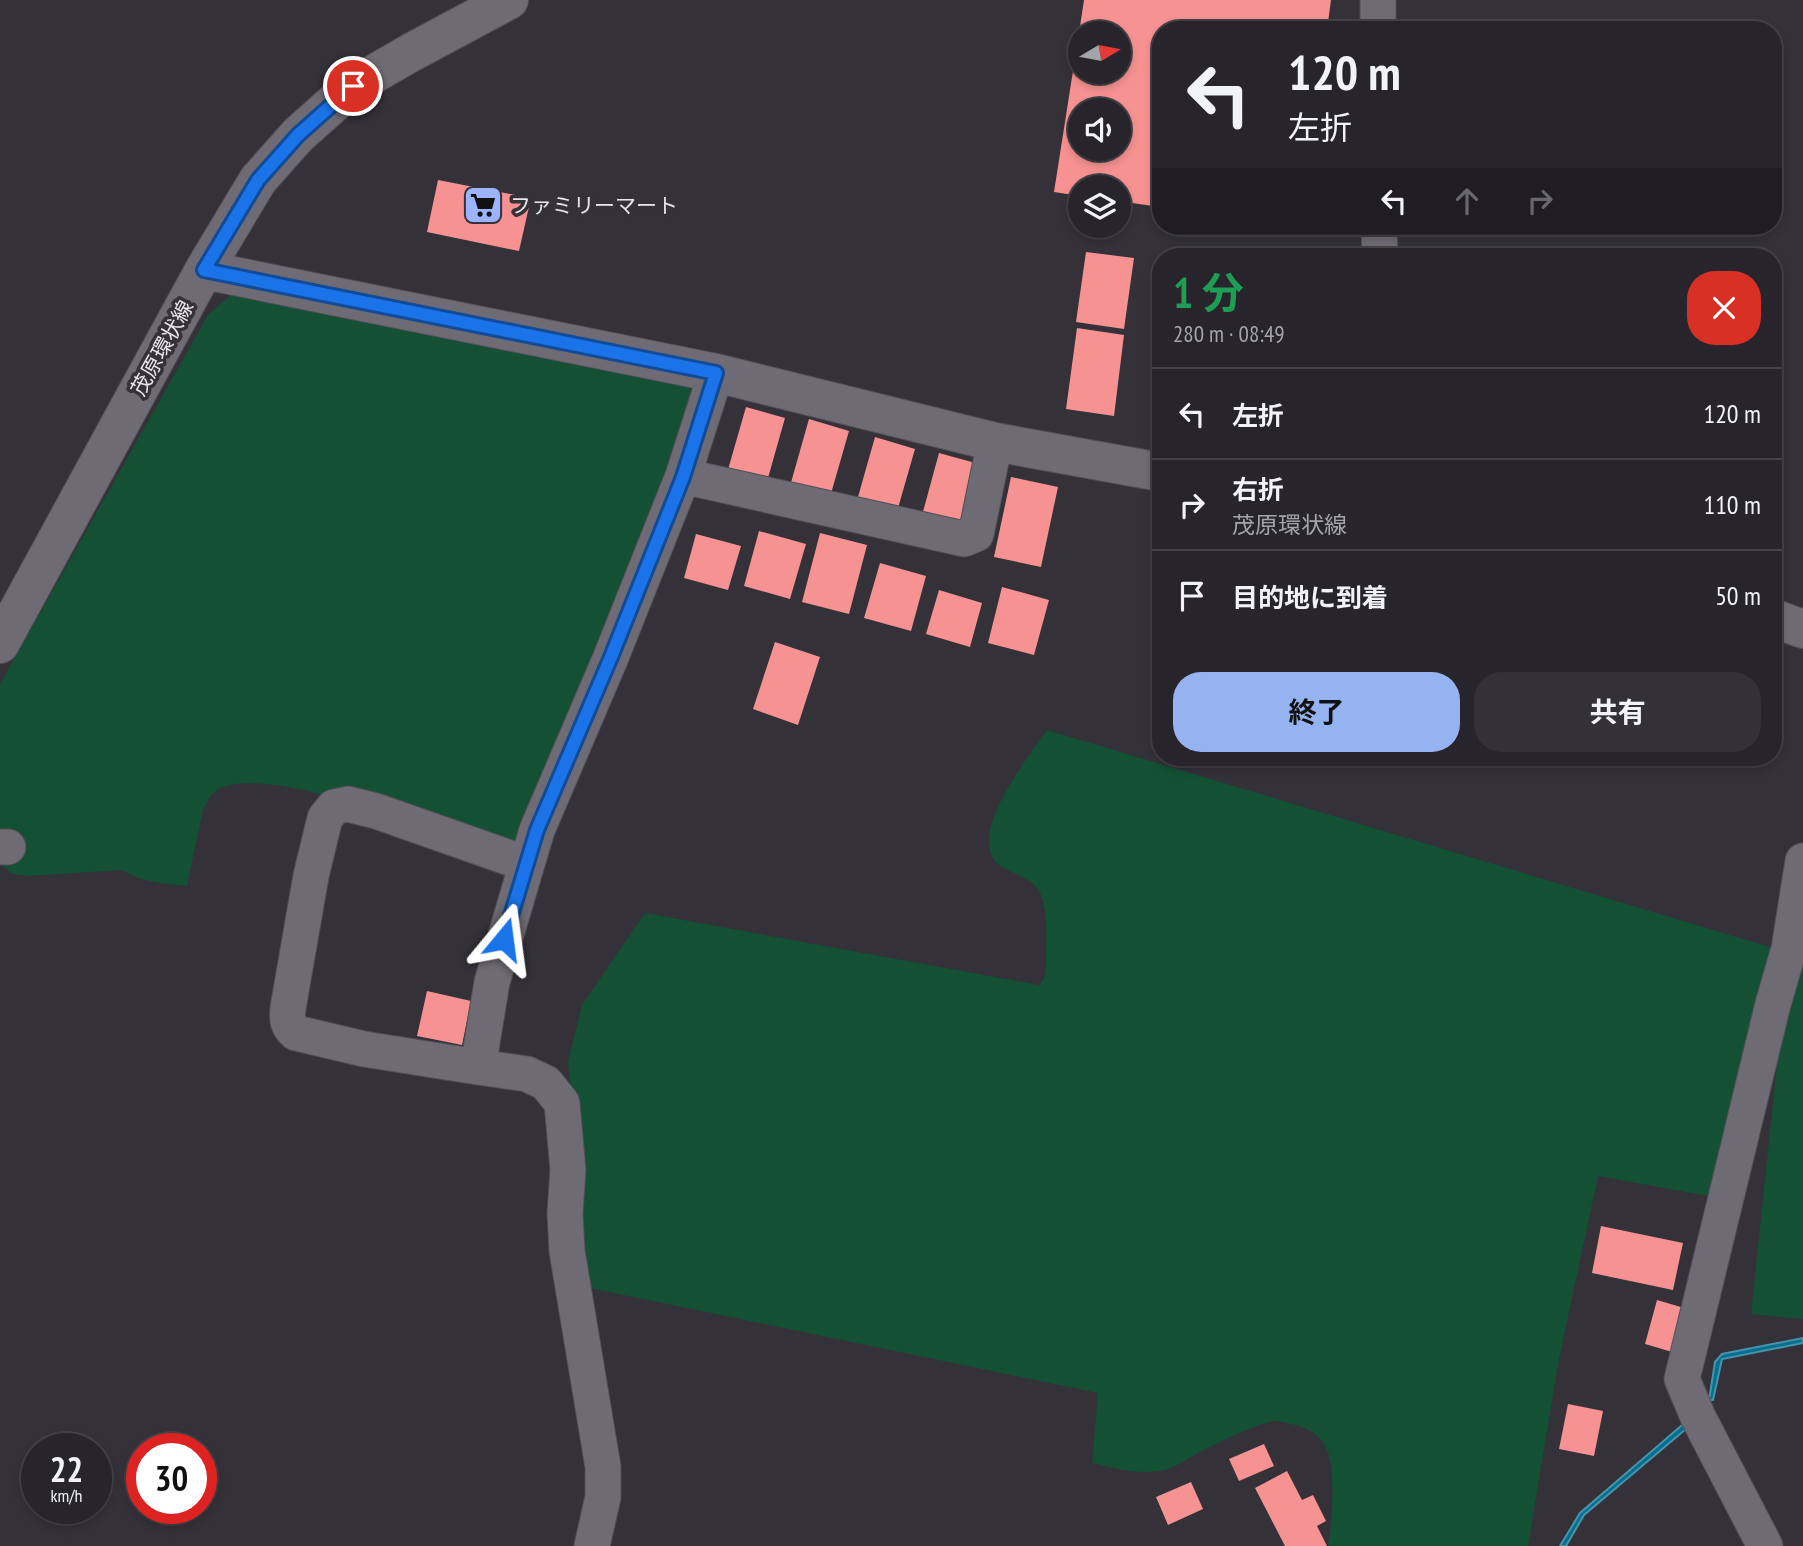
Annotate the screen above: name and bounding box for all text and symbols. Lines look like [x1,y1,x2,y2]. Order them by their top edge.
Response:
north arrow [1068,21,1130,84]
map controls [1068,21,1131,238]
text: 120 m [1288,40,1401,104]
icon: left [1173,49,1264,140]
pin [323,56,383,116]
icon: arrive [334,67,372,105]
button: sound [1068,98,1131,161]
text: 左折 [1288,106,1352,148]
button: layers [1068,175,1131,238]
icon: left [1375,182,1413,220]
icon: ahead [1448,182,1486,220]
icon: right [1521,182,1559,220]
supermarket icon: ファミリーマート [462,184,504,226]
place label: ファミリーマート [510,192,678,219]
text: 1 分 [1173,265,1244,320]
button: close [1687,271,1761,345]
street label: 茂原環状線 [125,296,199,400]
text: 280 m · 08:49 [1173,319,1285,348]
icon: left [1173,395,1211,433]
text: 120 m [1703,397,1761,430]
text: 左折 [1232,399,1284,432]
text: 右折 [1232,473,1284,506]
icon: right [1173,486,1211,524]
text: 110 m [1703,488,1761,521]
text: 茂原環状線 [1232,510,1347,539]
icon: arrive [1173,577,1211,615]
text: 50 m [1715,579,1761,612]
text: 目的地に到着 [1232,581,1388,614]
button: 終了 [1173,672,1460,752]
button: 共有 [1474,672,1761,752]
position arrow [467,902,541,976]
speed limit sign: 30 [126,1433,217,1524]
text: 22 [50,1446,83,1492]
text: km/h [51,1484,82,1507]

